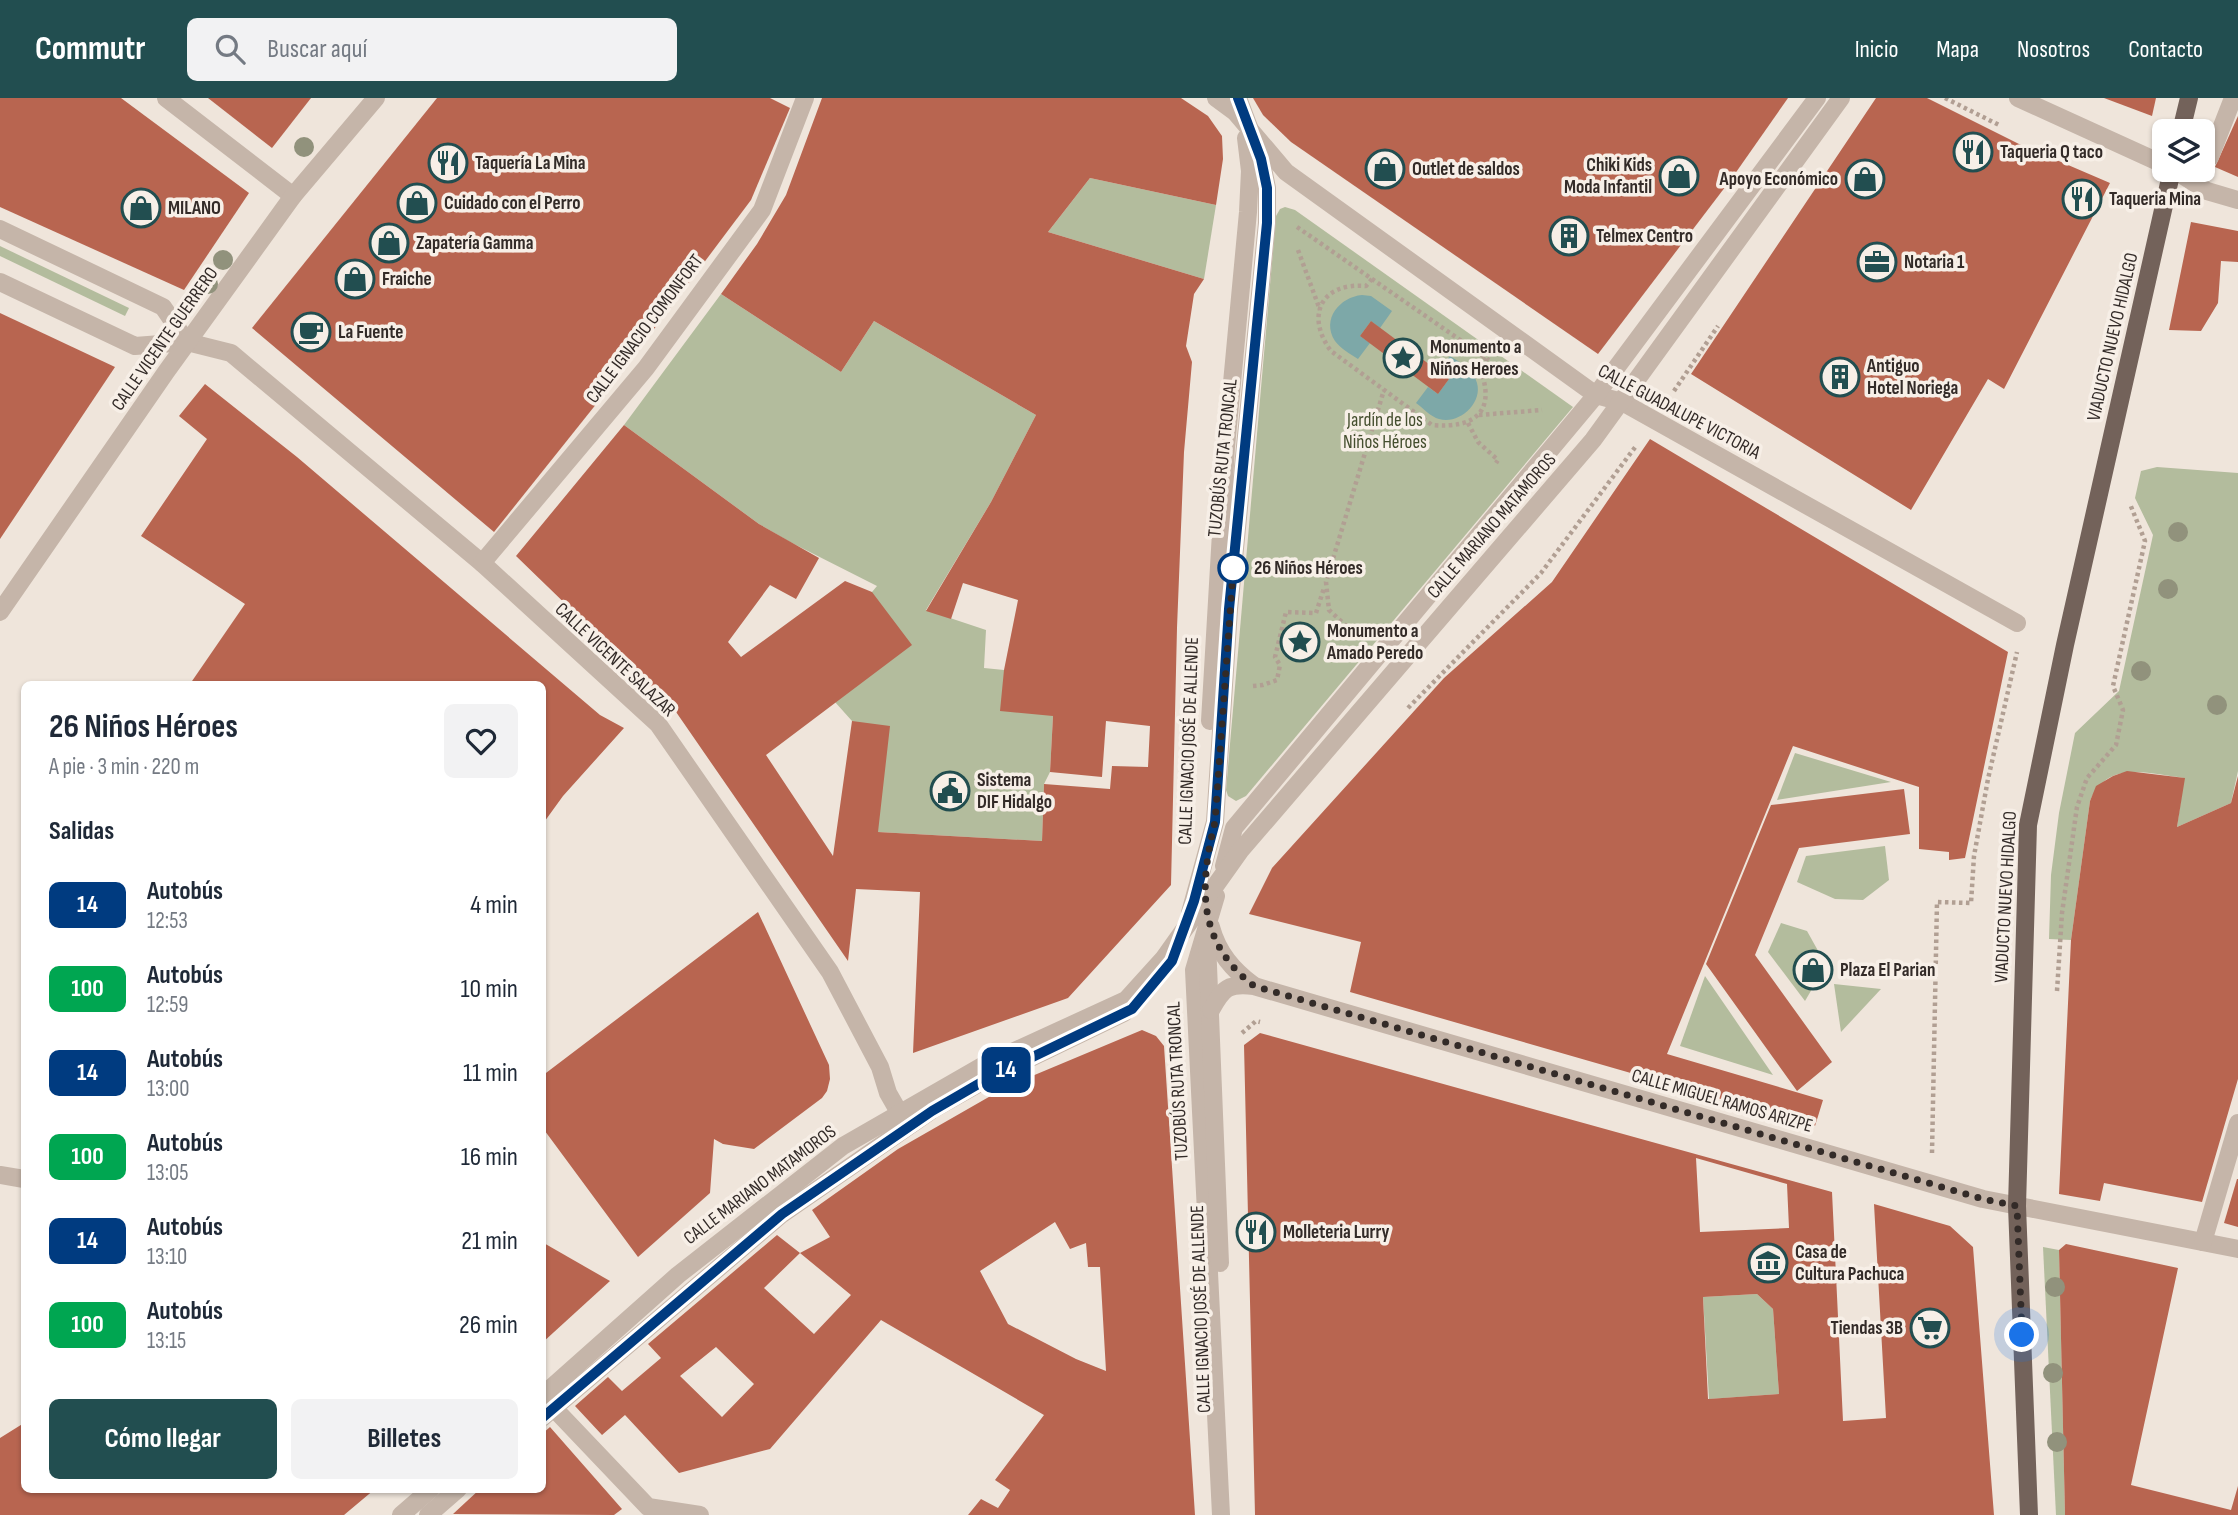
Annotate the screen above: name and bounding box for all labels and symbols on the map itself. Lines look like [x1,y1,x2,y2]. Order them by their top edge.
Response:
restaurant icon: Taqueria Q taco [1952,131,1994,173]
place label: Taqueria Q taco [2000,141,2103,164]
restaurant icon: Taquería La Mina [427,142,469,184]
shop icon: Outlet de saldos [1364,148,1406,190]
place label: Taquería La Mina [475,152,585,175]
place label: Chiki Kids Moda Infantil [1564,154,1652,199]
shop icon: Chiki Kids Moda Infantil [1658,155,1700,197]
place label: Outlet de saldos [1412,158,1520,181]
shop icon: Apoyo Económico [1844,158,1886,200]
place label: Apoyo Económico [1719,168,1838,191]
restaurant icon: Taqueria Mina [2061,178,2103,220]
shop icon: Cuidado con el Perro [396,182,438,224]
shop icon: MILANO [120,187,162,229]
place label: Taqueria Mina [2109,188,2201,211]
place label: Cuidado con el Perro [444,192,581,215]
place label: MILANO [168,197,221,220]
building icon: Telmex Centro [1548,215,1590,257]
shop icon: Zapatería Gamma [368,222,410,264]
place label: Telmex Centro [1596,225,1693,248]
place label: Zapatería Gamma [416,232,533,255]
office icon: Notaria 1 [1856,241,1898,283]
street label: CALLE IGNACIO COMONFORT [582,250,709,408]
place label: Notaria 1 [1904,251,1965,274]
street label: VIADUCTO NUEVO HIDALGO [2082,251,2144,423]
shop icon: Fraiche [334,258,376,300]
street label: CALLE VICENTE GUERRERO [107,263,223,415]
place label: Fraiche [382,268,432,291]
cafe icon: La Fuente [290,311,332,353]
place label: La Fuente [338,321,403,344]
place label: Monumento a Niños Heroes [1430,336,1522,381]
place icon: Monumento a Niños Heroes [1382,337,1424,379]
place label: Antiguo Hotel Noriega [1866,355,1958,400]
building icon: Antiguo Hotel Noriega [1819,356,1861,398]
street label: CALLE GUADALUPE VICTORIA [1594,359,1765,465]
street label: TUZOBÚS RUTA TRONCAL [1203,378,1243,538]
park label: Jardín de los Niños Héroes [1343,409,1427,454]
street label: CALLE MARIANO MATAMOROS [1423,449,1561,603]
marker: 26 Niños Héroes [1218,553,1248,583]
place label: 26 Niños Héroes [1254,557,1363,580]
street label: CALLE VICENTE SALAZAR [550,598,680,722]
place label: Monumento a Amado Peredo [1326,620,1423,665]
place icon: Monumento a Amado Peredo [1279,621,1321,663]
street label: CALLE IGNACIO JOSÉ DE ALLENDE [1174,637,1204,845]
place label: Sistema DIF Hidalgo [977,769,1052,814]
public building icon: Sistema DIF Hidalgo [929,770,971,812]
street label: VIADUCTO NUEVO HIDALGO [1990,810,2022,984]
shop icon: Plaza El Parian [1792,949,1834,991]
place label: Plaza El Parian [1840,959,1935,982]
street label: TUZOBÚS RUTA TRONCAL [1162,1001,1194,1161]
line badge: 14 [974,1047,1038,1093]
street label: CALLE MIGUEL RAMOS ARIZPE [1629,1064,1815,1138]
street label: CALLE MARIANO MATAMOROS [679,1120,841,1250]
street label: CALLE IGNACIO JOSÉ DE ALLENDE [1186,1205,1216,1413]
restaurant icon: Molleteria Lurry [1235,1211,1277,1253]
place label: Molleteria Lurry [1283,1221,1390,1244]
place label: Casa de Cultura Pachuca [1795,1241,1904,1286]
museum icon: Casa de Cultura Pachuca [1747,1242,1789,1284]
supermarket icon: Tiendas 3B [1909,1307,1951,1349]
place label: Tiendas 3B [1830,1317,1903,1340]
your location [2004,1317,2039,1352]

